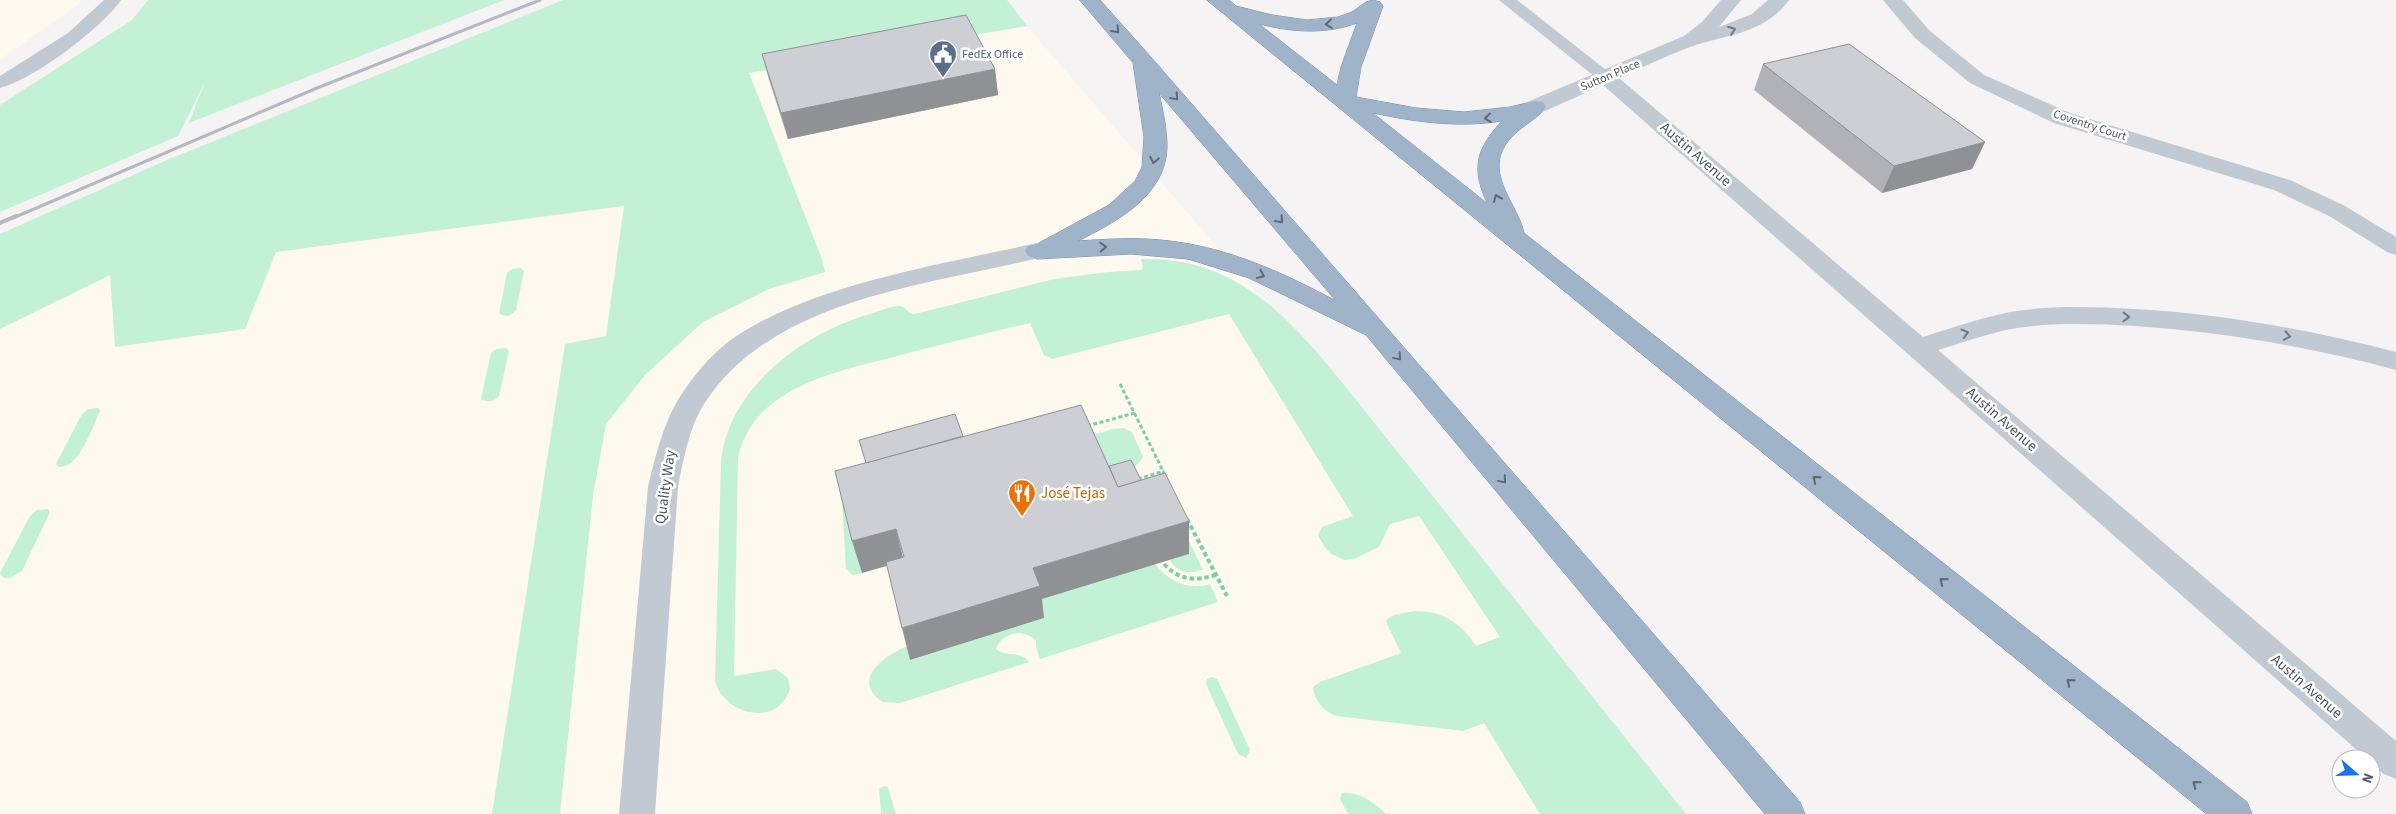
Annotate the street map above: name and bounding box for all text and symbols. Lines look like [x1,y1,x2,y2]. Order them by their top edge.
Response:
one-way arrow [1324,18,1332,29]
one-way arrow [1111,24,1120,33]
one-way arrow [1727,26,1736,36]
public building icon: FedEx Office [928,39,958,78]
place label: FedEx Office [962,46,1023,63]
street label: Sutton Place [1578,55,1643,96]
one-way arrow [1169,91,1178,100]
street label: Coventry Court [2051,106,2129,145]
one-way arrow [1483,112,1491,123]
street label: Austin Avenue [1655,117,1736,191]
one-way arrow [1149,155,1159,164]
one-way arrow [1492,194,1503,203]
one-way arrow [1275,214,1283,223]
one-way arrow [1099,242,1107,253]
one-way arrow [1256,268,1265,279]
one-way arrow [2122,312,2130,323]
one-way arrow [1961,328,1969,338]
one-way arrow [2283,330,2292,340]
one-way arrow [1392,351,1401,360]
street label: Austin Avenue [1961,382,2042,456]
street label: Quality Way [650,449,681,525]
one-way arrow [1497,475,1506,484]
one-way arrow [1813,477,1822,485]
restaurant icon: José Tejas [1007,478,1037,517]
place label: José Tejas [1041,483,1105,504]
one-way arrow [1939,577,1948,586]
street label: Austin Avenue [2266,649,2347,723]
one-way arrow [2066,679,2075,688]
north arrow [2331,749,2381,799]
text: N [2356,770,2378,786]
one-way arrow [2193,780,2202,789]

